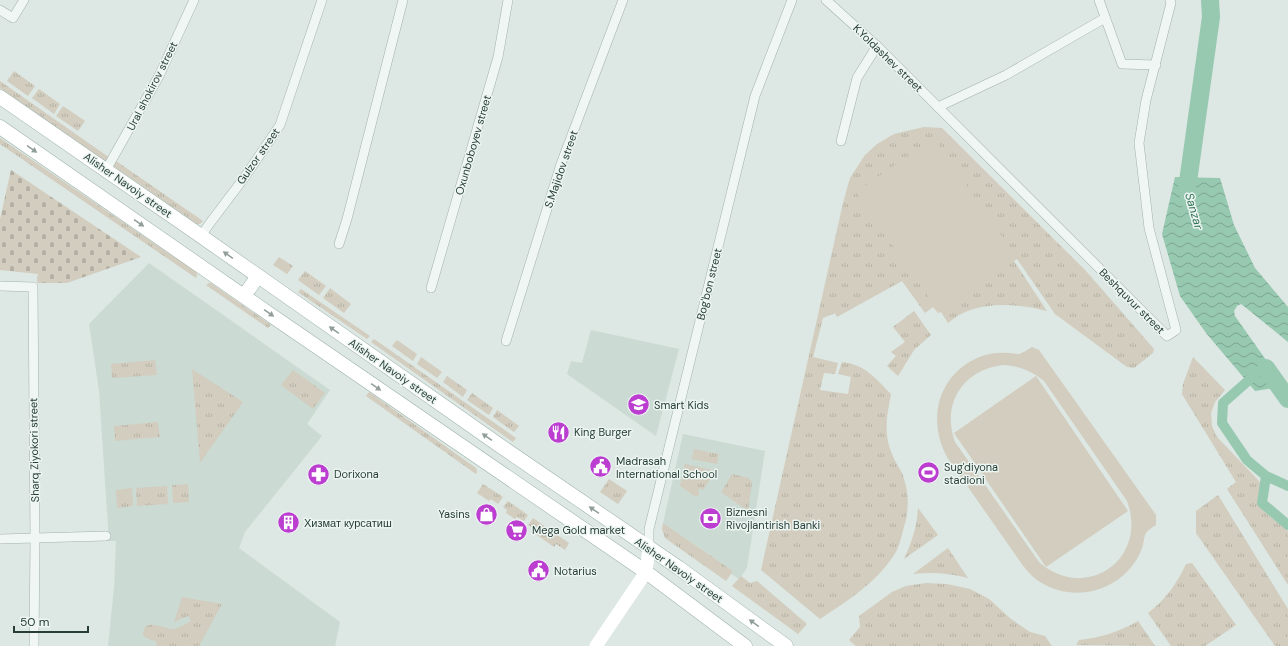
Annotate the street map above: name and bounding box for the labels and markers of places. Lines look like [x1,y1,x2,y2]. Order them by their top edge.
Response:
school or university icon: Smart Kids [625,392,651,418]
place label: Smart Kids [654,398,709,412]
restaurant icon: King Burger [545,419,571,445]
place label: King Burger [574,425,632,439]
public building icon: Madrasah International School [587,454,613,480]
place label: Madrasah International School [616,454,717,481]
sports icon: Sug'diyona stadioni [916,460,942,486]
place label: Sug'diyona stadioni [944,460,998,487]
pharmacy icon: Dorixona [305,461,331,487]
place label: Dorixona [334,467,379,481]
shop icon: Yasins [473,501,499,527]
bank icon: Biznesni Rivojlantirish Banki [698,505,724,531]
place label: Biznesni Rivojlantirish Banki [726,505,820,532]
place label: Yasins [438,507,470,521]
building icon: Хизмат курсатиш [276,510,302,536]
place label: Хизмат курсатиш [304,516,392,530]
supermarket icon: Mega Gold market [504,517,530,543]
place label: Mega Gold market [532,523,625,537]
public building icon: Notarius [525,558,551,584]
place label: Notarius [554,564,597,578]

